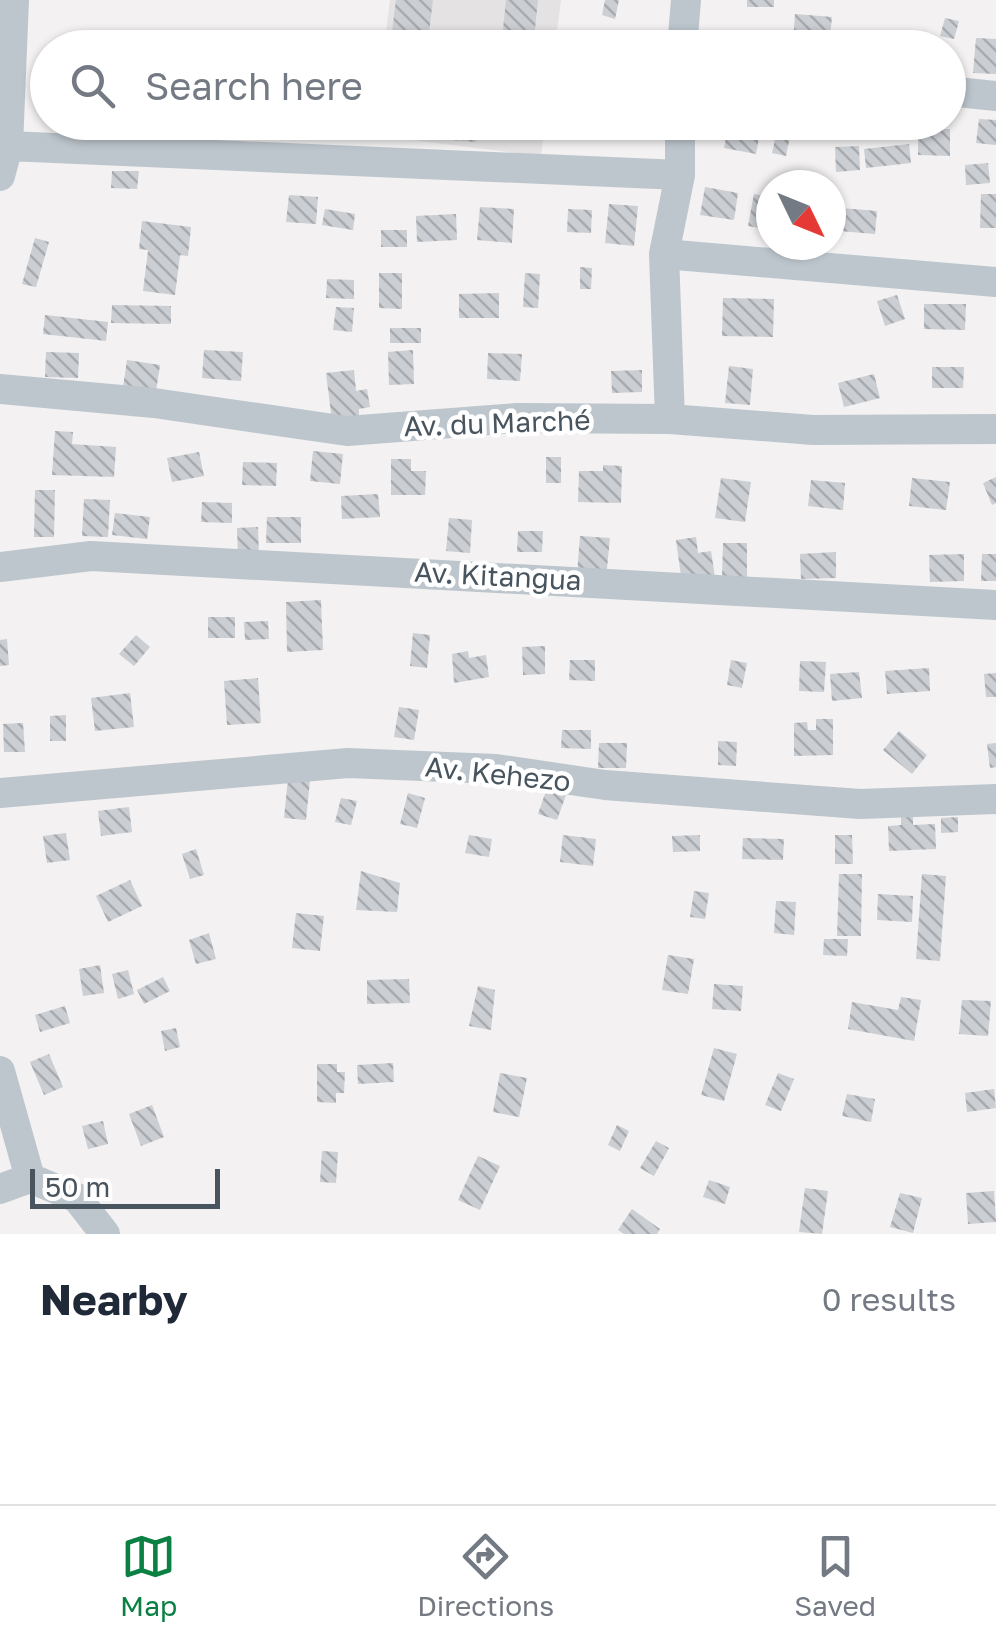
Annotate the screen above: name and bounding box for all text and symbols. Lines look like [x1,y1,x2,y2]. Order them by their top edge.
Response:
search box [30,30,966,140]
icon: search [65,58,120,113]
text: Search here [145,63,363,108]
north arrow [756,170,846,260]
street label: Av. du Marché [403,403,591,442]
street label: Av. Kitangua [414,555,583,596]
street label: Av. Kehezo [424,749,572,798]
scale bar [30,1164,220,1208]
text: 50 m [45,1170,110,1203]
text: Nearby [40,1274,188,1324]
text: 0 results [822,1280,956,1318]
tab: Map [120,1529,177,1622]
tab: Directions [417,1529,554,1622]
tab: Saved [794,1529,876,1622]

